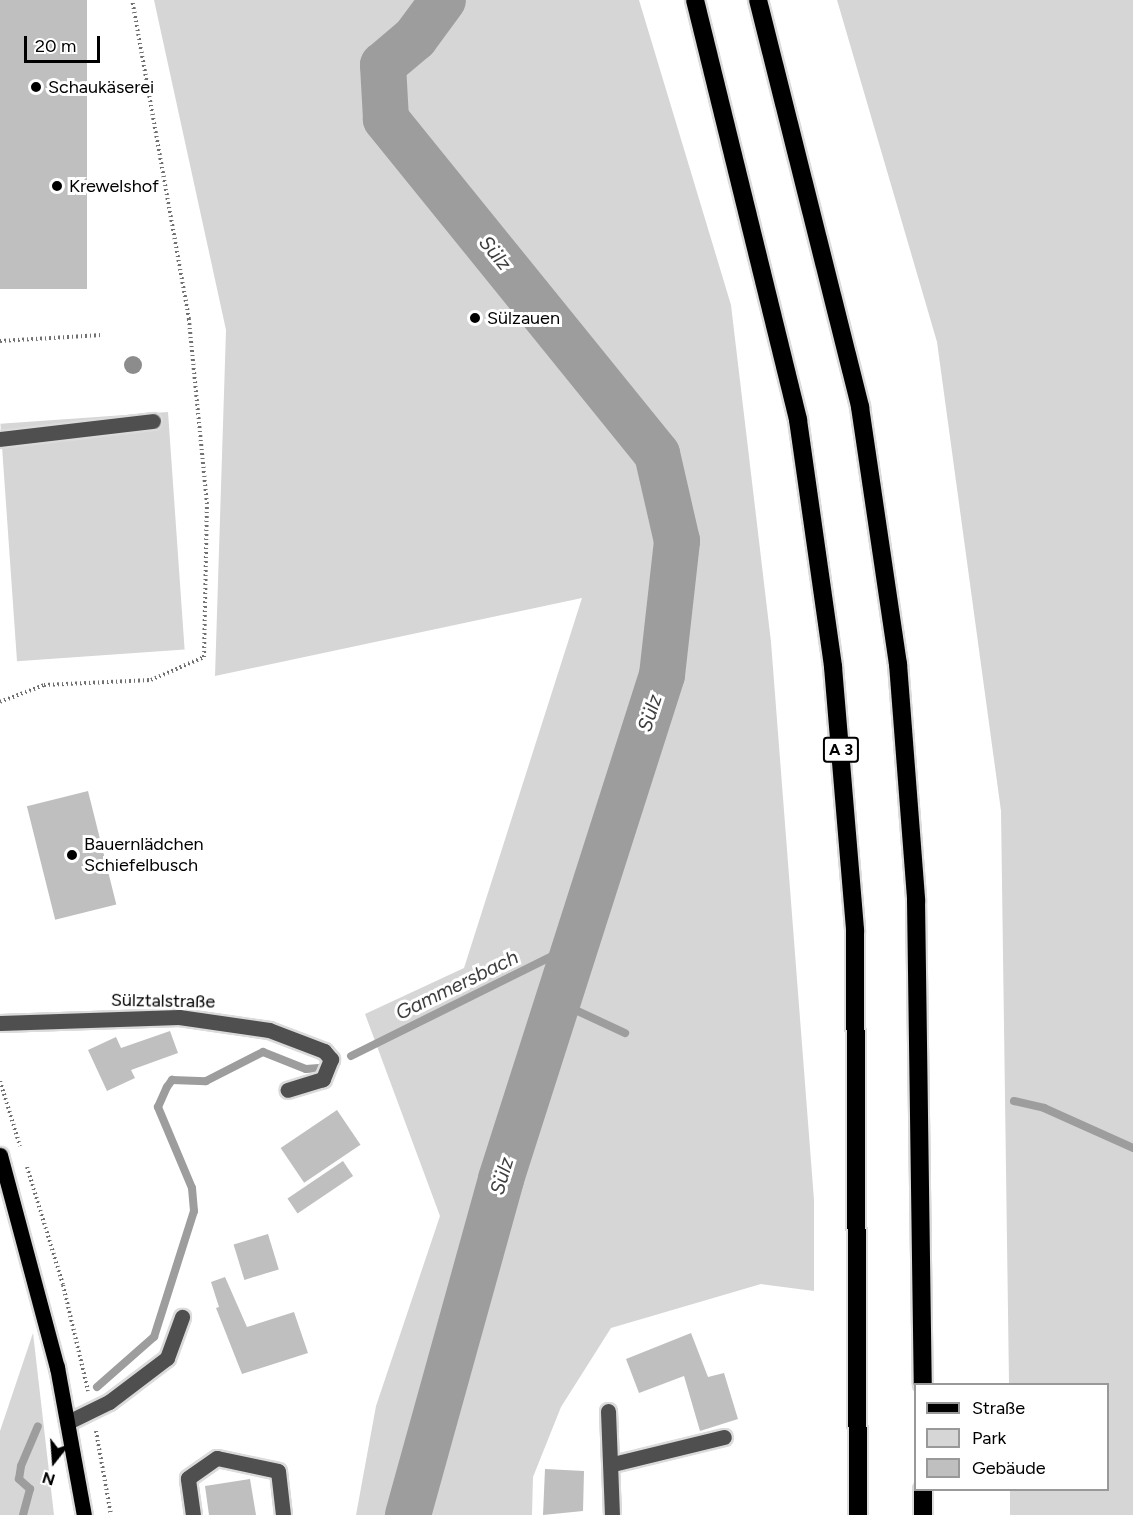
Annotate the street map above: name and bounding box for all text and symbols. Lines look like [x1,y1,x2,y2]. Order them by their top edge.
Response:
scale bar [27,24,104,62]
text: 20 m [35,35,76,57]
place label: Schaukäserei [48,76,154,98]
marker: Schaukäserei [29,80,43,94]
place label: Krewelshof [69,175,159,197]
marker: Krewelshof [50,179,64,193]
water label: Sülz [474,231,516,275]
place label: Sülzauen [487,307,560,329]
marker: Sülzauen [468,311,482,325]
water label: Sülz [633,691,667,735]
road number: A 3 [822,737,860,763]
place label: Bauernlädchen Schiefelbusch [84,834,204,876]
marker: Bauernlädchen Schiefelbusch [65,848,79,862]
water label: Gammersbach [392,945,522,1025]
street label: Sülztalstraße [111,989,215,1013]
water label: Sülz [485,1154,519,1198]
legend [914,1383,1109,1491]
text: Straße [972,1397,1025,1419]
text: Park [972,1427,1006,1449]
north arrow [24,1431,84,1491]
text: Gebäude [972,1457,1046,1479]
text: N [40,1468,57,1490]

